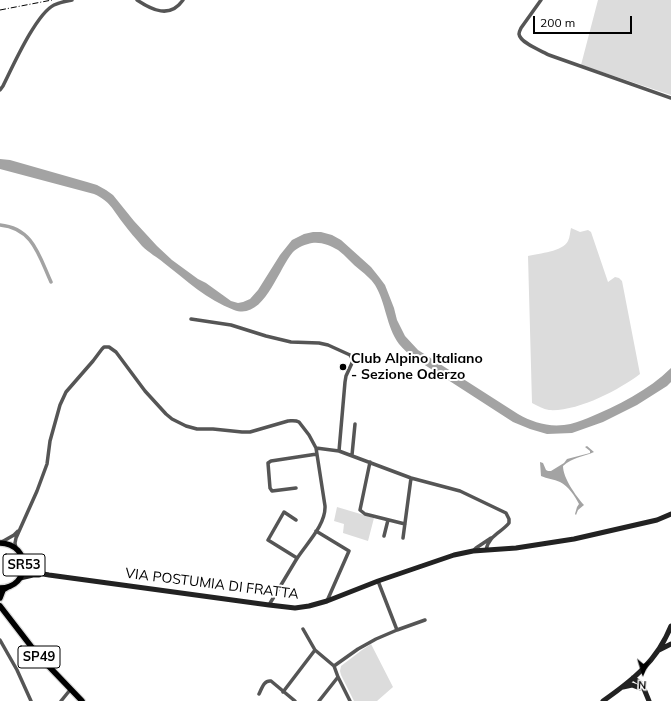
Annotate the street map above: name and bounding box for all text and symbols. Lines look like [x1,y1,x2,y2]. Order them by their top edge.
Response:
scale bar [535,8,634,34]
text: 200 m [540,15,575,30]
place label: Club Alpino Italiano - Sezione Oderzo [351,351,483,384]
marker: Club Alpino Italiano - Sezione Oderzo [338,362,348,372]
road number: SR53 [3,554,45,576]
street label: VIA POSTUMIA DI FRATTA [124,565,300,603]
road number: SP49 [18,646,60,668]
north arrow [623,653,663,693]
text: N [638,678,647,692]

